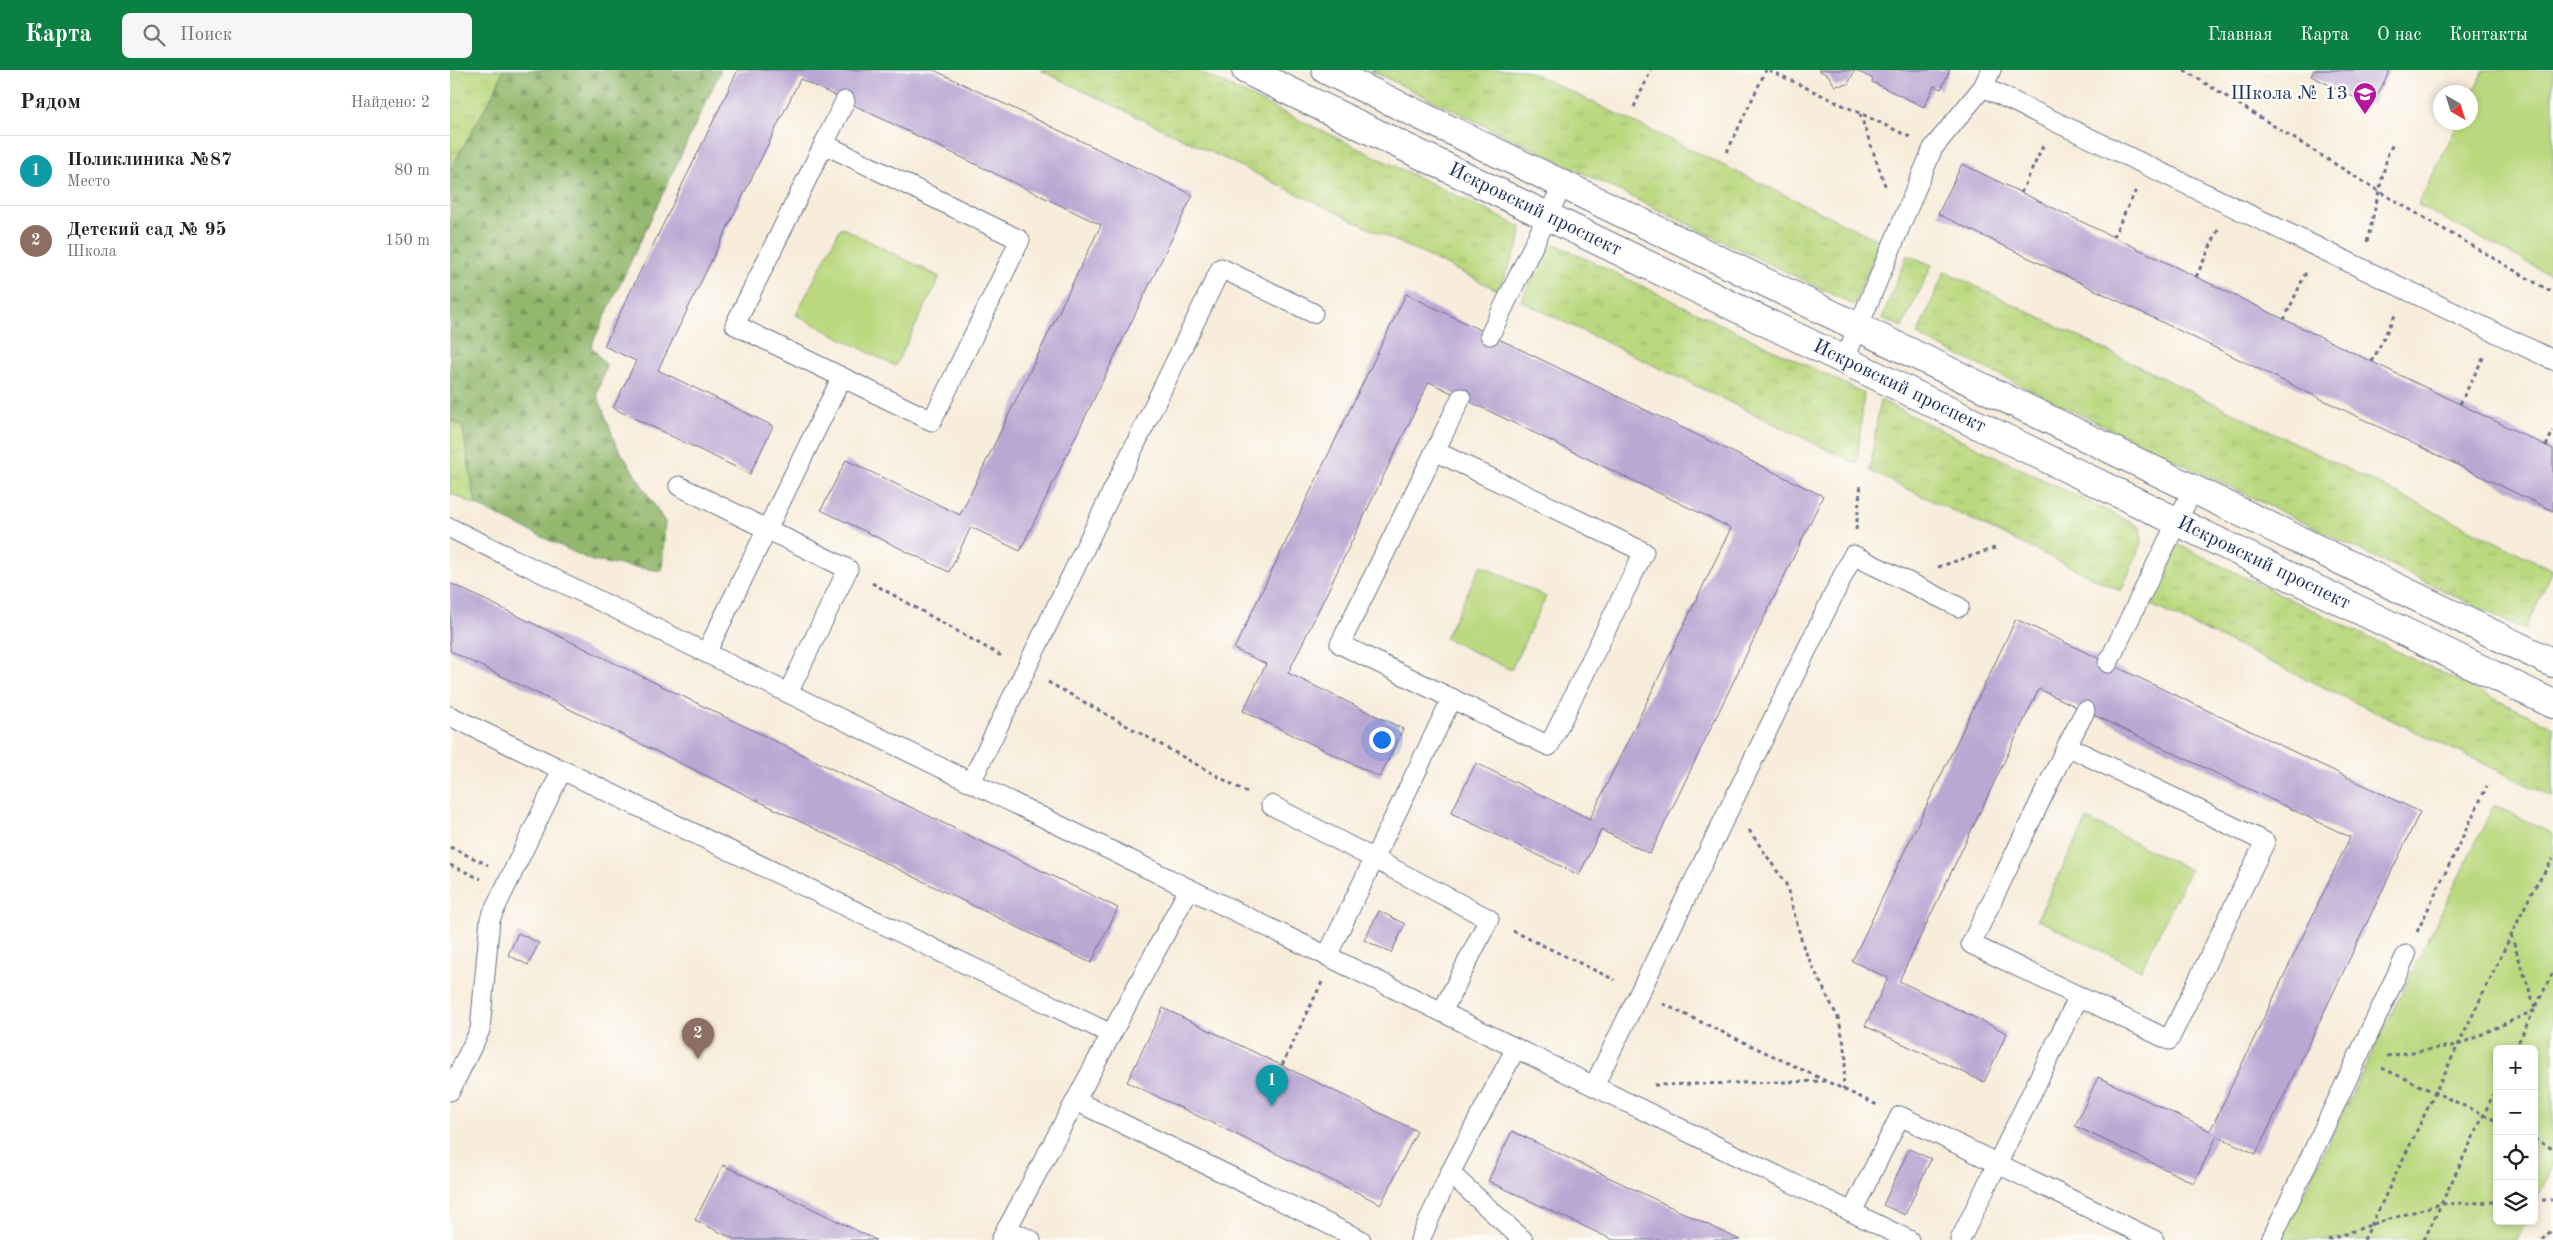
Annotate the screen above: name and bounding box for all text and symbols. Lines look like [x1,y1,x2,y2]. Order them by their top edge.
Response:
search box [122,13,472,58]
icon: search [140,21,168,49]
text: Карта [25,23,92,47]
text: Поиск [180,26,232,45]
text: Главная [2208,26,2272,44]
text: Карта [2300,26,2349,44]
text: О нас [2377,26,2421,44]
text: Контакты [2449,26,2528,44]
school or university icon: Школа № 13 [2352,81,2378,115]
place label: Школа № 13 [2230,84,2348,104]
north arrow [2433,85,2478,130]
text: Рядом [20,92,81,113]
text: Найдено: 2 [351,95,430,111]
text: Поликлиника №87 [67,151,232,170]
street label: Искровский проспект [1445,160,1625,260]
text: 1 [31,163,41,179]
text: 80 m [394,163,430,179]
text: Место [67,174,110,190]
text: Детский сад № 95 [67,221,227,240]
text: 2 [31,233,41,249]
text: 150 m [385,233,430,249]
text: Школа [67,244,117,260]
street label: Искровский проспект [1810,336,1989,437]
street label: Искровский проспект [2174,513,2353,614]
your location [1369,727,1395,753]
pin: 2 [682,1018,714,1059]
map controls [2493,1045,2538,1225]
button: + [2493,1045,2538,1090]
pin: 1 [1256,1065,1288,1106]
button: − [2493,1090,2538,1135]
button: locate [2493,1135,2538,1180]
button: layers [2493,1180,2538,1225]

